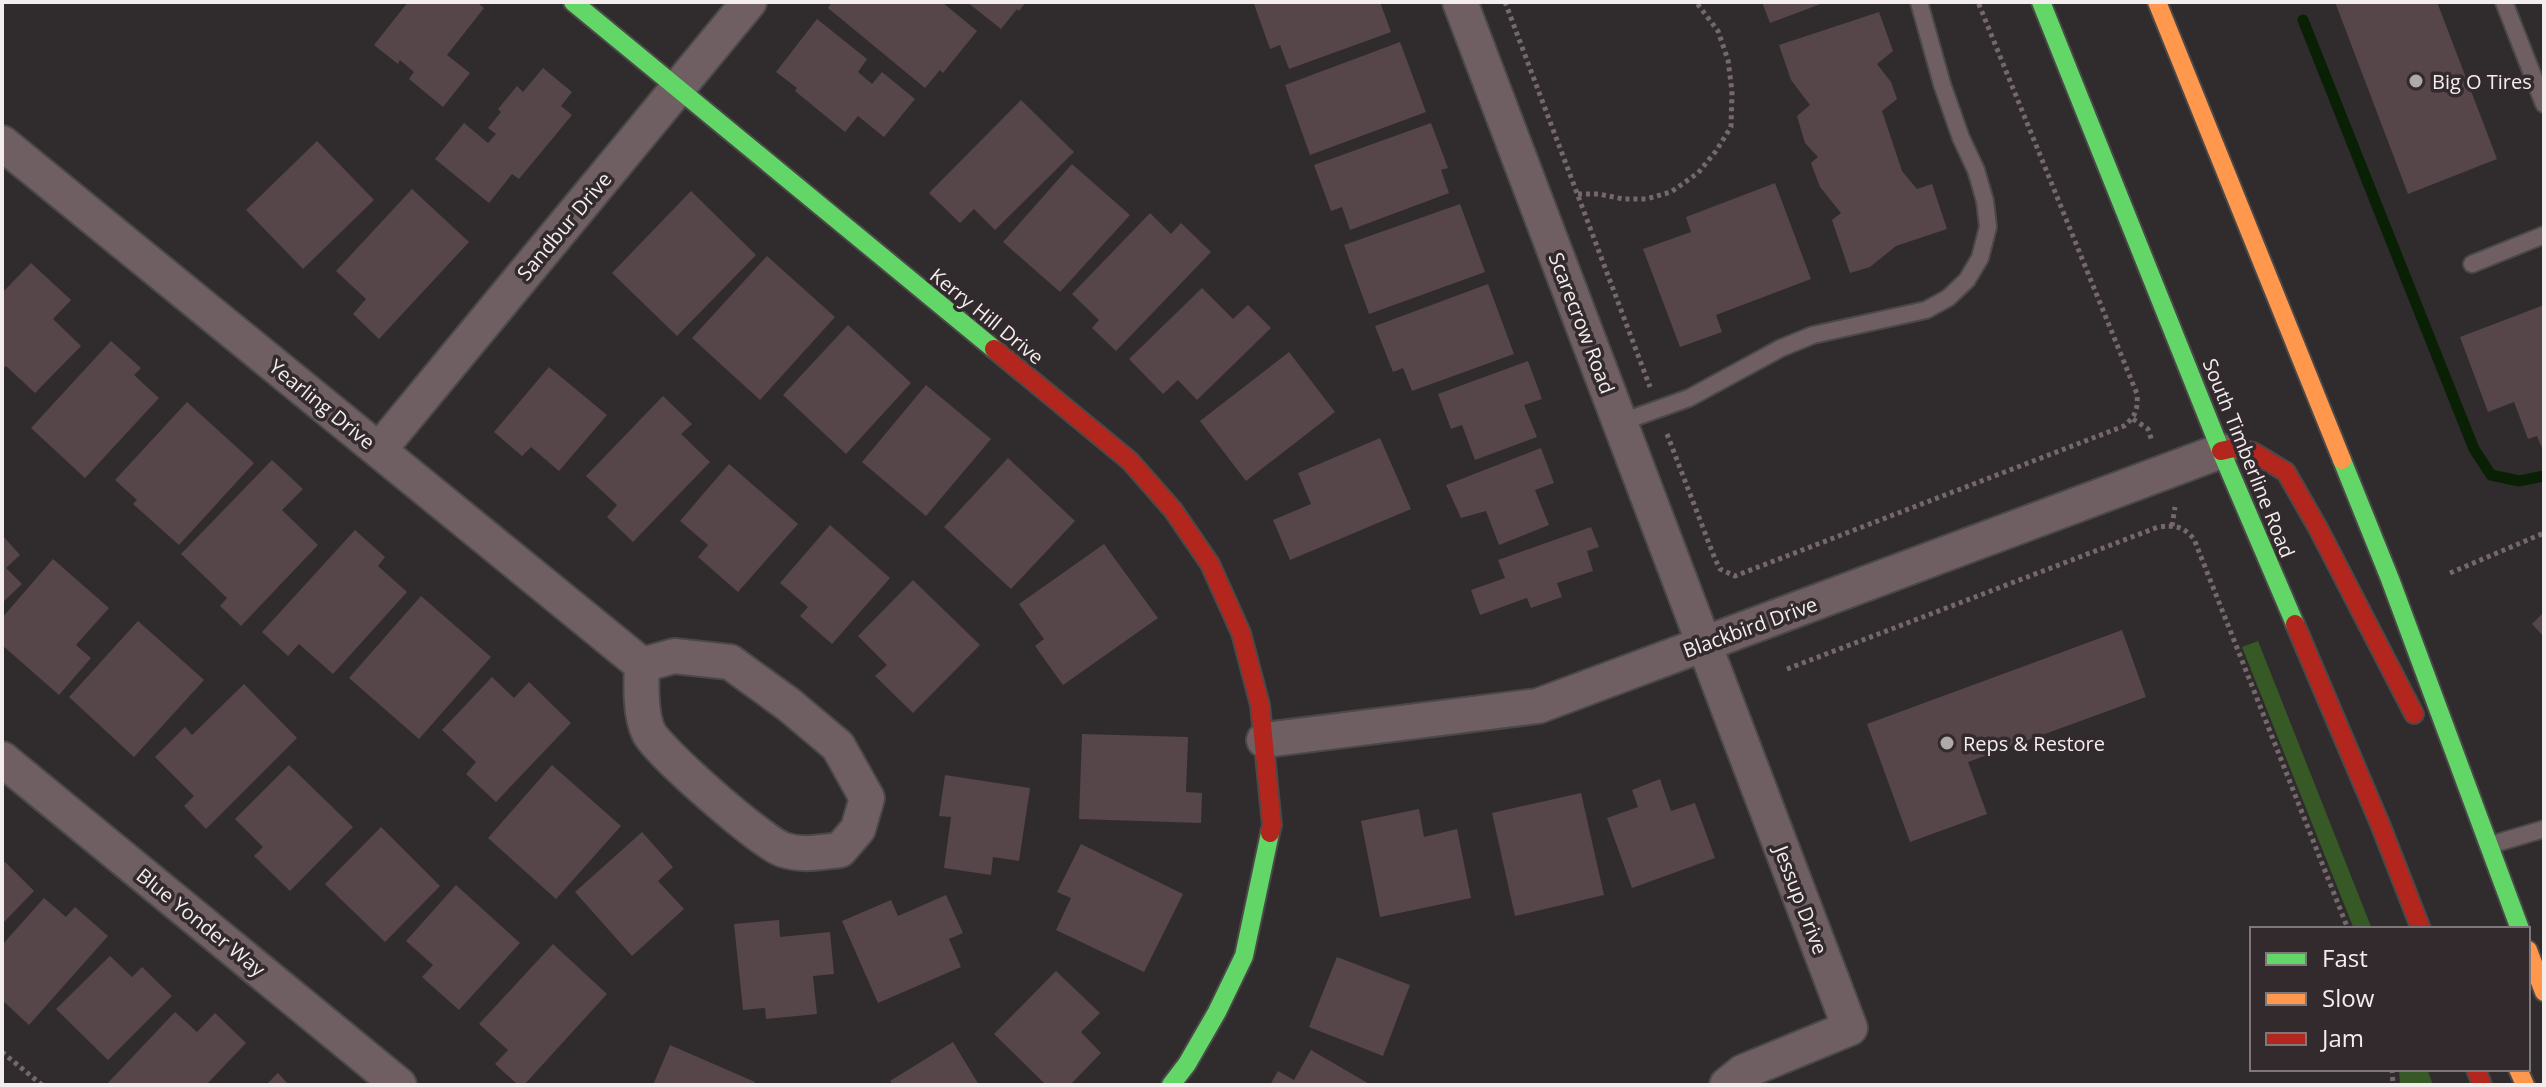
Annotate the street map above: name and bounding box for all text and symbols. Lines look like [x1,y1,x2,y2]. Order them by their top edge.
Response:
place label: Big O Tires [2432,68,2532,95]
marker: Big O Tires [2407,72,2425,90]
street label: Sandbur Drive [511,166,617,286]
street label: Scarecrow Road [1543,248,1621,398]
street label: Kerry Hill Drive [924,262,1050,370]
street label: Yearling Drive [263,353,381,455]
street label: South Timberline Road [2197,354,2301,562]
street label: Blackbird Drive [1679,590,1821,664]
place label: Reps & Restore [1963,730,2105,757]
marker: Reps & Restore [1938,734,1956,752]
street label: Jessup Drive [1767,840,1834,958]
street label: Blue Yonder Way [131,862,272,983]
legend [2250,927,2530,1071]
text: Fast [2322,941,2368,974]
text: Slow [2322,981,2375,1014]
text: Jam [2320,1021,2364,1054]

